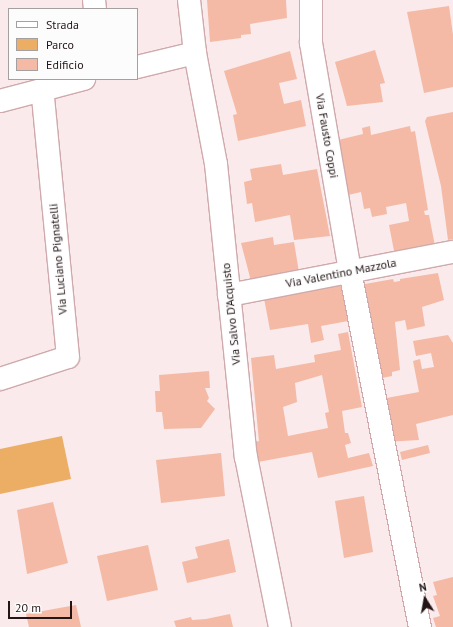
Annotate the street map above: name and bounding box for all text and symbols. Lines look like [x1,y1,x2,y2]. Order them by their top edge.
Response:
legend [8,8,138,80]
text: Strada [46,17,79,32]
text: Parco [46,37,74,52]
text: Edificio [46,57,84,72]
street label: Via Fausto Coppi [312,93,342,179]
street label: Via Luciano Pignatelli [46,203,70,315]
street label: Via Valentino Mazzola [284,255,398,291]
street label: Via Salvo D'Acquisto [218,262,244,366]
north arrow [405,579,445,619]
text: N [418,580,428,595]
scale bar [10,593,74,619]
text: 20 m [15,600,41,615]

